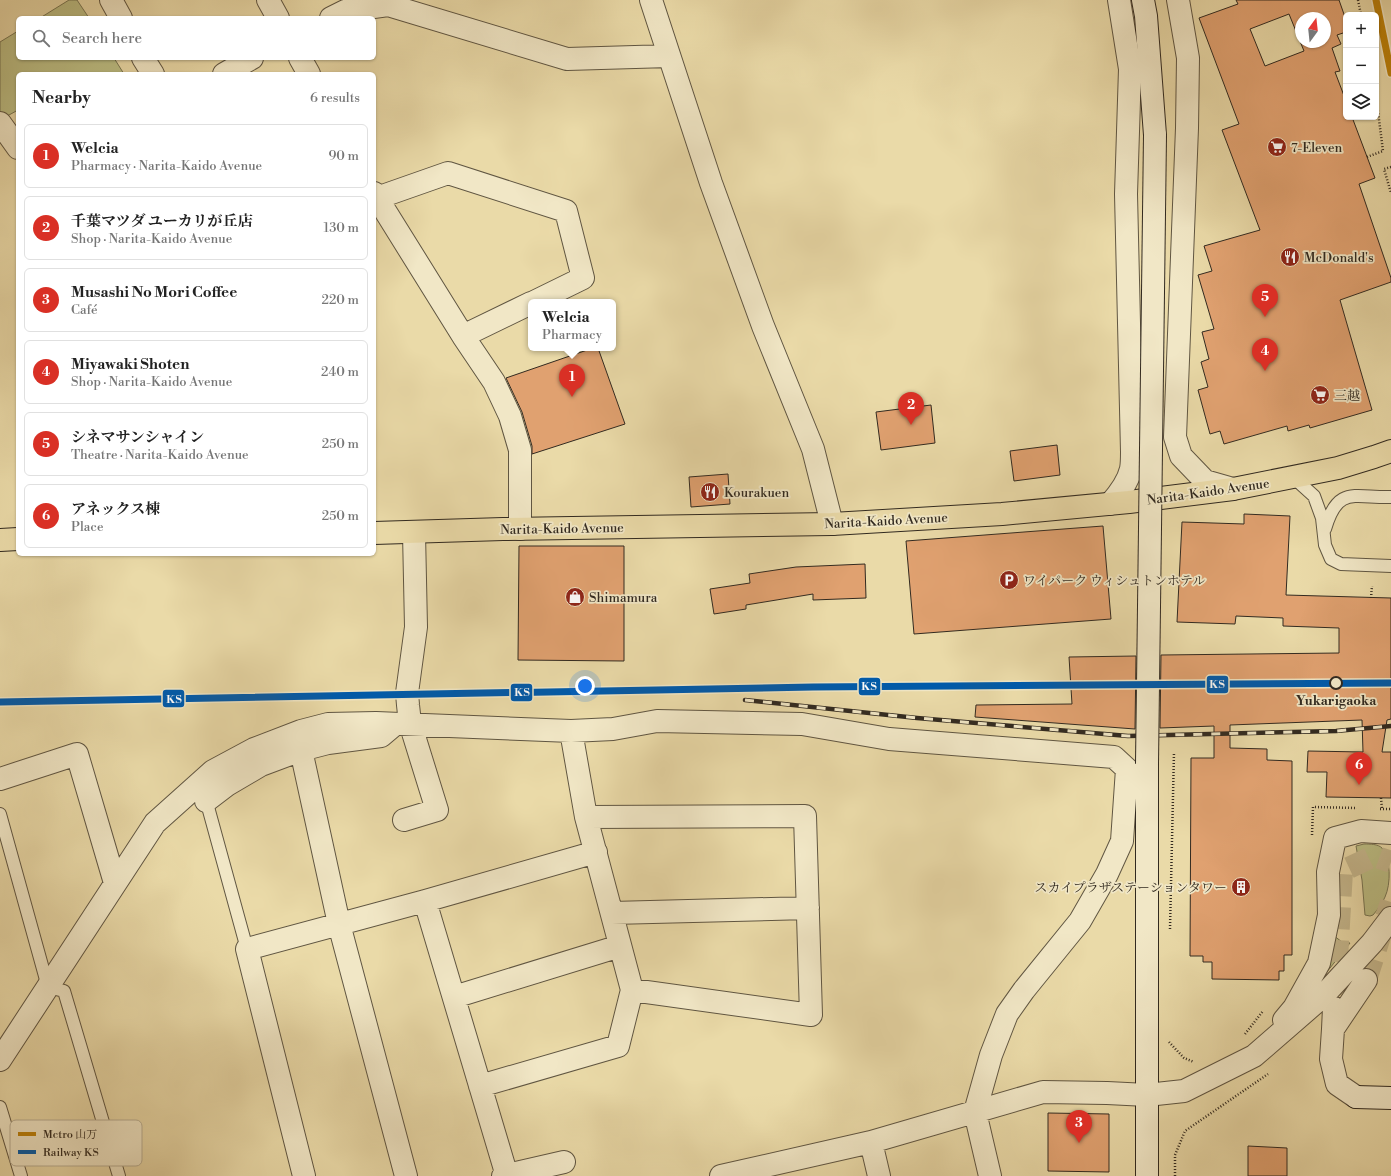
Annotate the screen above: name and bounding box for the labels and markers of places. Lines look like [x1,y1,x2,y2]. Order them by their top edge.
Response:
supermarket icon: 7-Eleven [1266,136,1288,158]
place label: 7-Eleven [1291,140,1342,156]
restaurant icon: McDonald's [1279,246,1301,268]
place label: McDonald's [1304,250,1374,266]
pin: 5 [1252,284,1278,317]
pin: 4 [1252,338,1278,371]
pin: 1 [559,364,585,397]
supermarket icon: 三越 [1309,384,1331,406]
place label: 三越 [1334,388,1360,404]
pin: 2 [898,392,924,425]
restaurant icon: Kourakuen [699,481,721,503]
place label: Kourakuen [724,485,789,501]
parking icon: ワイパーク ウィシュトンホテル [998,569,1020,591]
place label: ワイパーク ウィシュトンホテル [1023,573,1205,589]
shop icon: Shimamura [564,586,586,608]
place label: Shimamura [589,590,658,606]
marker: Yukarigaoka [1329,676,1343,690]
place label: Yukarigaoka [1296,693,1377,709]
pin: 6 [1346,752,1372,785]
building icon: スカイプラザステーションタワー [1230,876,1252,898]
place label: スカイプラザステーションタワー [1035,880,1227,896]
pin: 3 [1066,1110,1092,1143]

